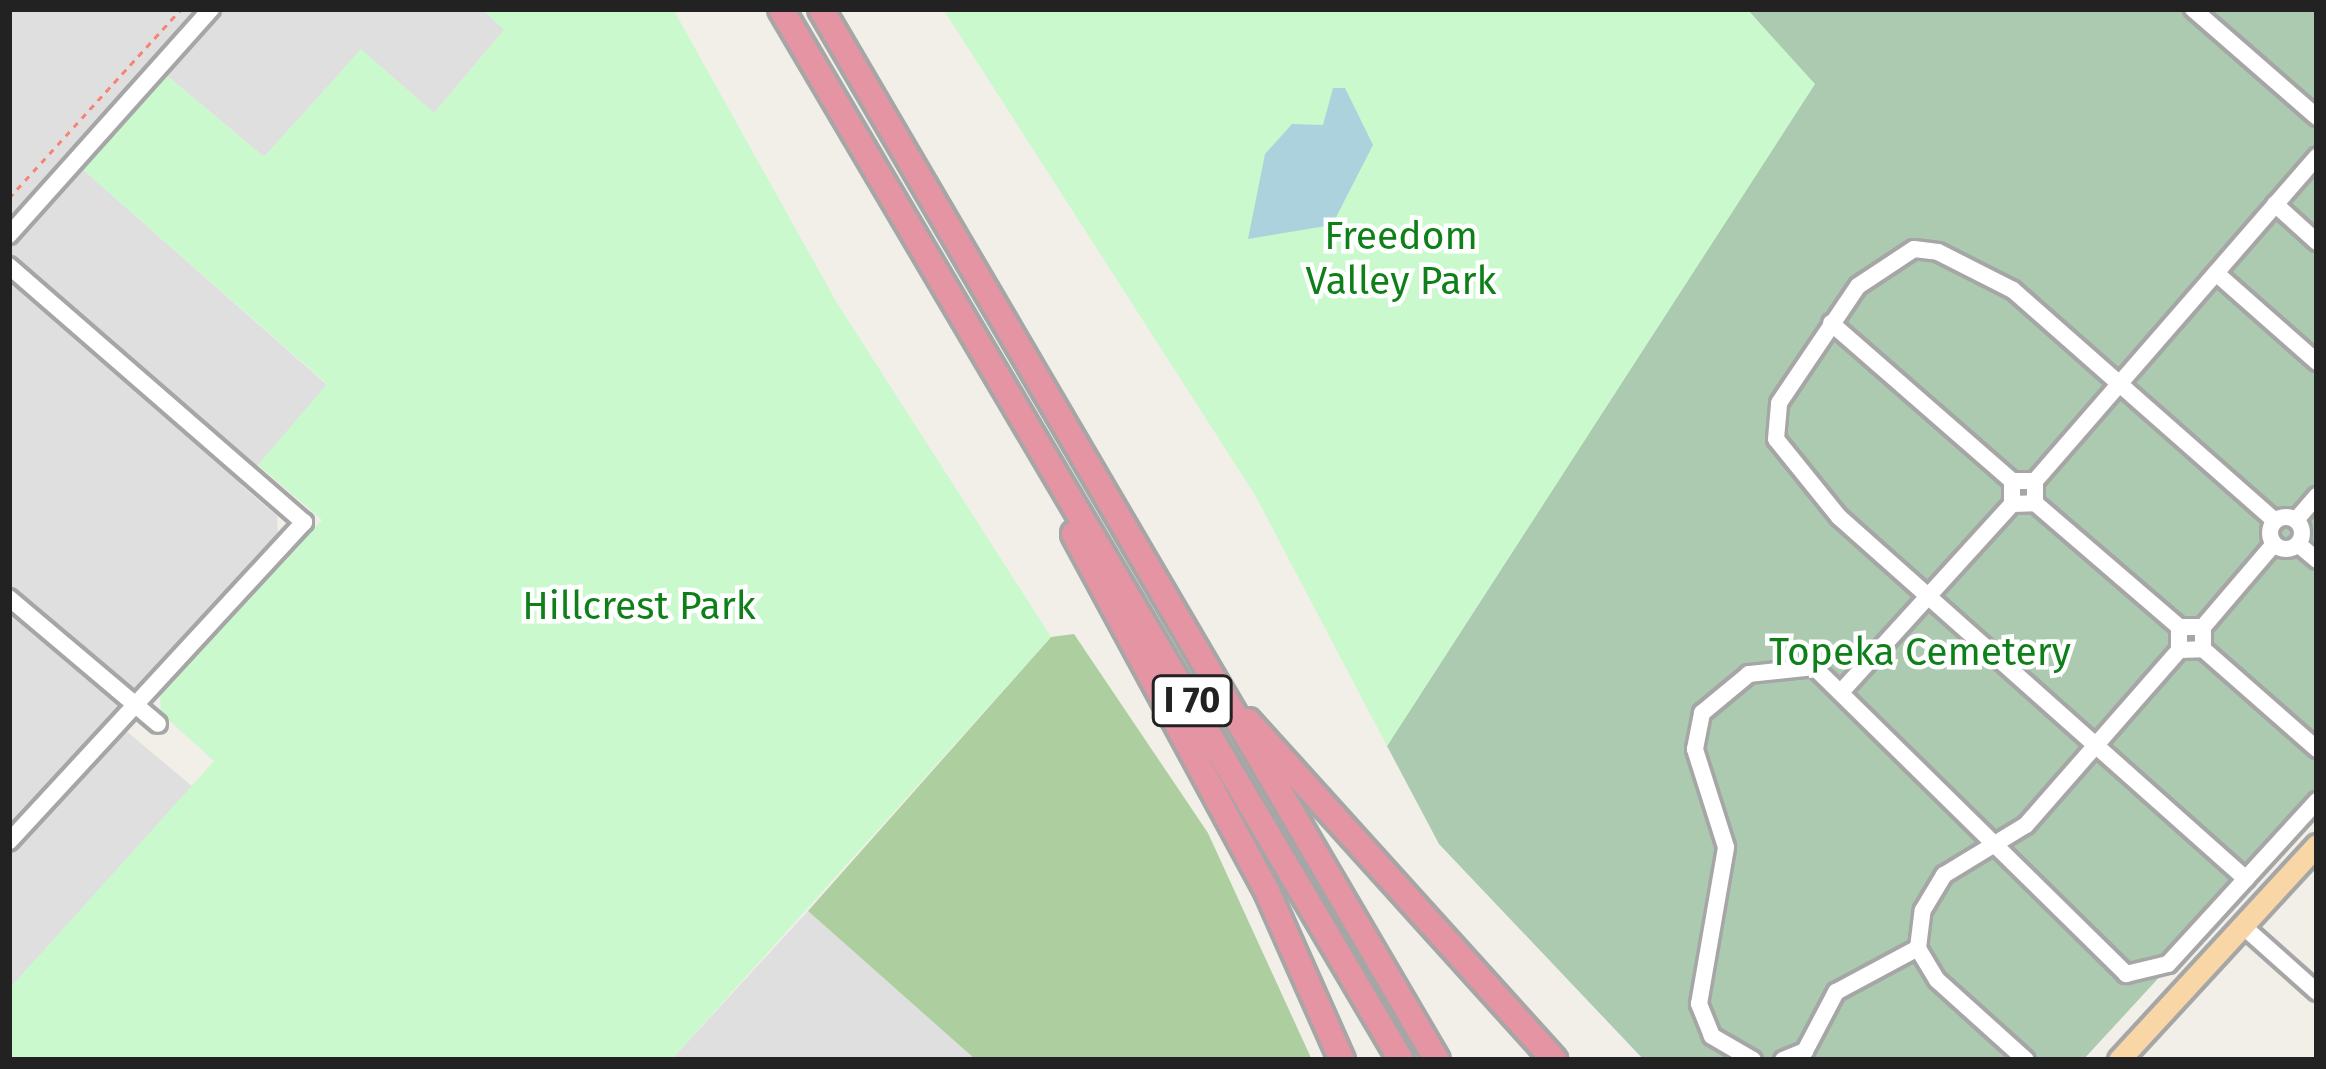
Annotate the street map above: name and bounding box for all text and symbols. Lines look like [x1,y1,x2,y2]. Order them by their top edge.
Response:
park label: Freedom Valley Park [1306,214,1496,305]
park label: Hillcrest Park [522,583,756,629]
park label: Topeka Cemetery [1769,629,2071,675]
road number: I 70 [1150,671,1234,731]

